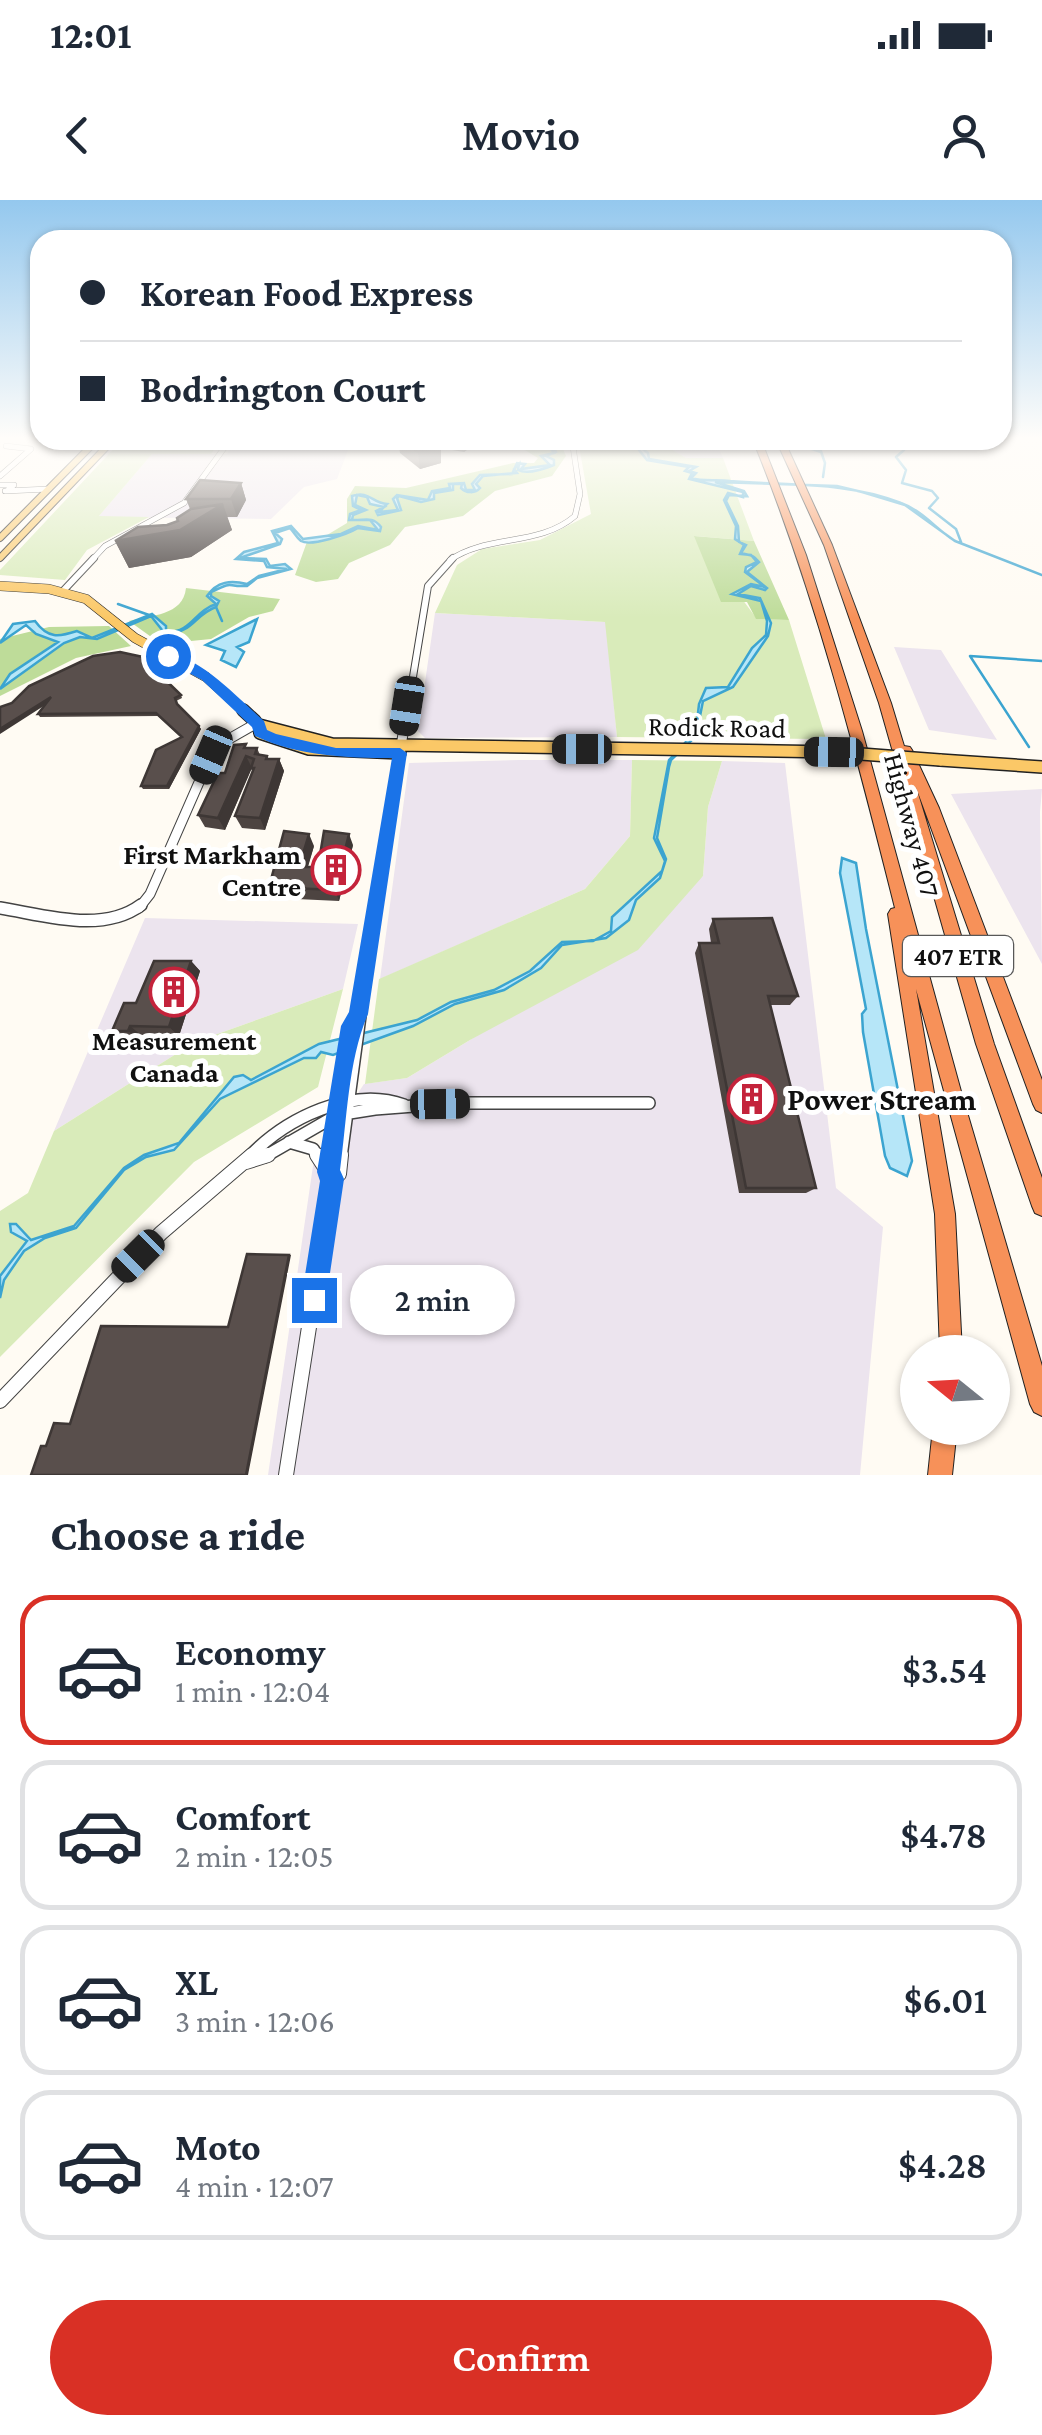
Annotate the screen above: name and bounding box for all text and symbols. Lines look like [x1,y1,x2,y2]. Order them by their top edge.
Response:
text: 12:01 [50,14,131,56]
icon: back [50,108,105,163]
icon: person [937,108,992,163]
text: Movio [462,110,580,160]
text: Korean Food Express [140,272,473,314]
text: Bodrington Court [140,368,426,410]
route start [146,634,191,679]
car [387,674,427,738]
street label: Rodick Road [648,710,787,744]
car [185,722,237,788]
car [552,734,612,764]
car [804,736,864,768]
street label: Highway 407 [878,750,946,901]
place label: First Markham Centre [123,839,301,902]
building icon: First Markham Centre [310,844,362,896]
road number: 407 ETR [903,936,1013,976]
building icon: Measurement Canada [148,966,200,1018]
place label: Measurement Canada [92,1025,257,1088]
building icon: Power Stream [726,1073,778,1125]
place label: Power Stream [787,1081,976,1117]
car [410,1088,470,1120]
car [106,1224,170,1288]
callout: 2 min [349,1265,514,1335]
route end [292,1278,337,1323]
text: 2 min [395,1282,470,1318]
north arrow [900,1335,1010,1445]
map controls [900,1335,1010,1445]
text: Choose a ride [50,1510,305,1560]
icon: car [55,1625,145,1715]
text: Economy [175,1631,325,1673]
text: $3.54 [902,1649,987,1691]
text: 1 min · 12:04 [175,1673,330,1709]
icon: car [55,1790,145,1880]
text: Comfort [175,1796,311,1838]
text: $4.78 [900,1814,987,1856]
text: 2 min · 12:05 [175,1838,334,1874]
icon: car [55,1955,145,2045]
text: XL [175,1961,218,2003]
text: $6.01 [904,1979,987,2021]
text: 3 min · 12:06 [175,2003,335,2039]
icon: car [55,2120,145,2210]
text: Moto [175,2126,261,2168]
text: $4.28 [898,2144,987,2186]
text: 4 min · 12:07 [175,2168,334,2204]
button: Confirm [50,2300,992,2415]

